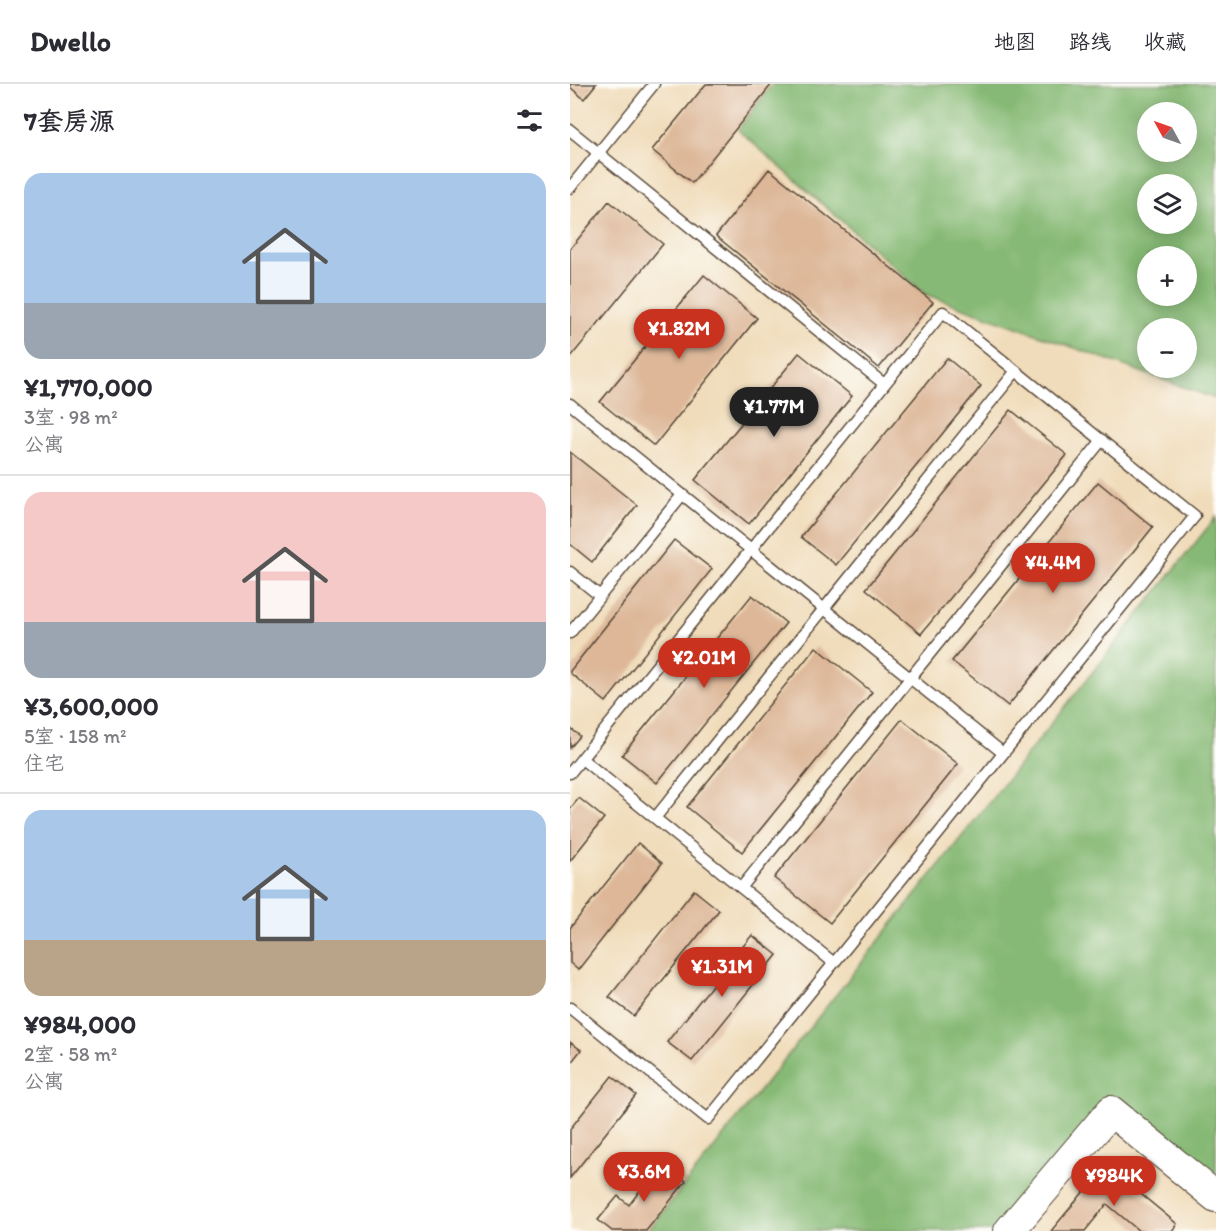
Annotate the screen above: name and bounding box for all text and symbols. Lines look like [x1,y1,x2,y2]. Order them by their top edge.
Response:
text: Dwello [30,24,111,58]
text: 地图 [994,29,1036,54]
text: 路线 [1069,29,1111,54]
text: 收藏 [1144,29,1186,54]
north arrow [1137,102,1197,162]
map controls [1137,102,1197,378]
icon: filters [513,104,546,137]
text: 7套房源 [24,105,115,137]
button: layers [1137,174,1197,234]
icon: home [231,212,339,320]
button: + [1137,246,1197,306]
pin: ¥1.82M [630,309,728,360]
text: ¥1.82M [648,316,710,340]
button: − [1137,318,1197,378]
text: ¥1,770,000 [24,371,153,403]
pin: ¥1.77M [725,387,823,438]
text: ¥1.77M [744,394,804,418]
text: 3室 · 98 m² [24,405,118,429]
text: 公寓 [24,432,64,456]
icon: home [231,531,339,639]
pin: ¥4.4M [1011,543,1095,594]
text: ¥4.4M [1025,550,1081,574]
pin: ¥2.01M [655,638,753,689]
text: ¥2.01M [672,645,736,669]
text: ¥3,600,000 [24,690,159,722]
text: 5室 · 158 m² [24,724,127,748]
text: 住宅 [24,751,64,775]
icon: home [231,849,339,957]
pin: ¥1.31M [673,947,771,998]
text: ¥1.31M [691,954,753,978]
text: ¥984,000 [24,1008,136,1040]
text: 2室 · 58 m² [24,1042,117,1066]
text: 公寓 [24,1069,64,1093]
pin: ¥3.6M [602,1152,686,1203]
pin: ¥984K [1072,1156,1156,1207]
text: ¥3.6M [617,1159,671,1183]
text: ¥984K [1085,1163,1143,1187]

